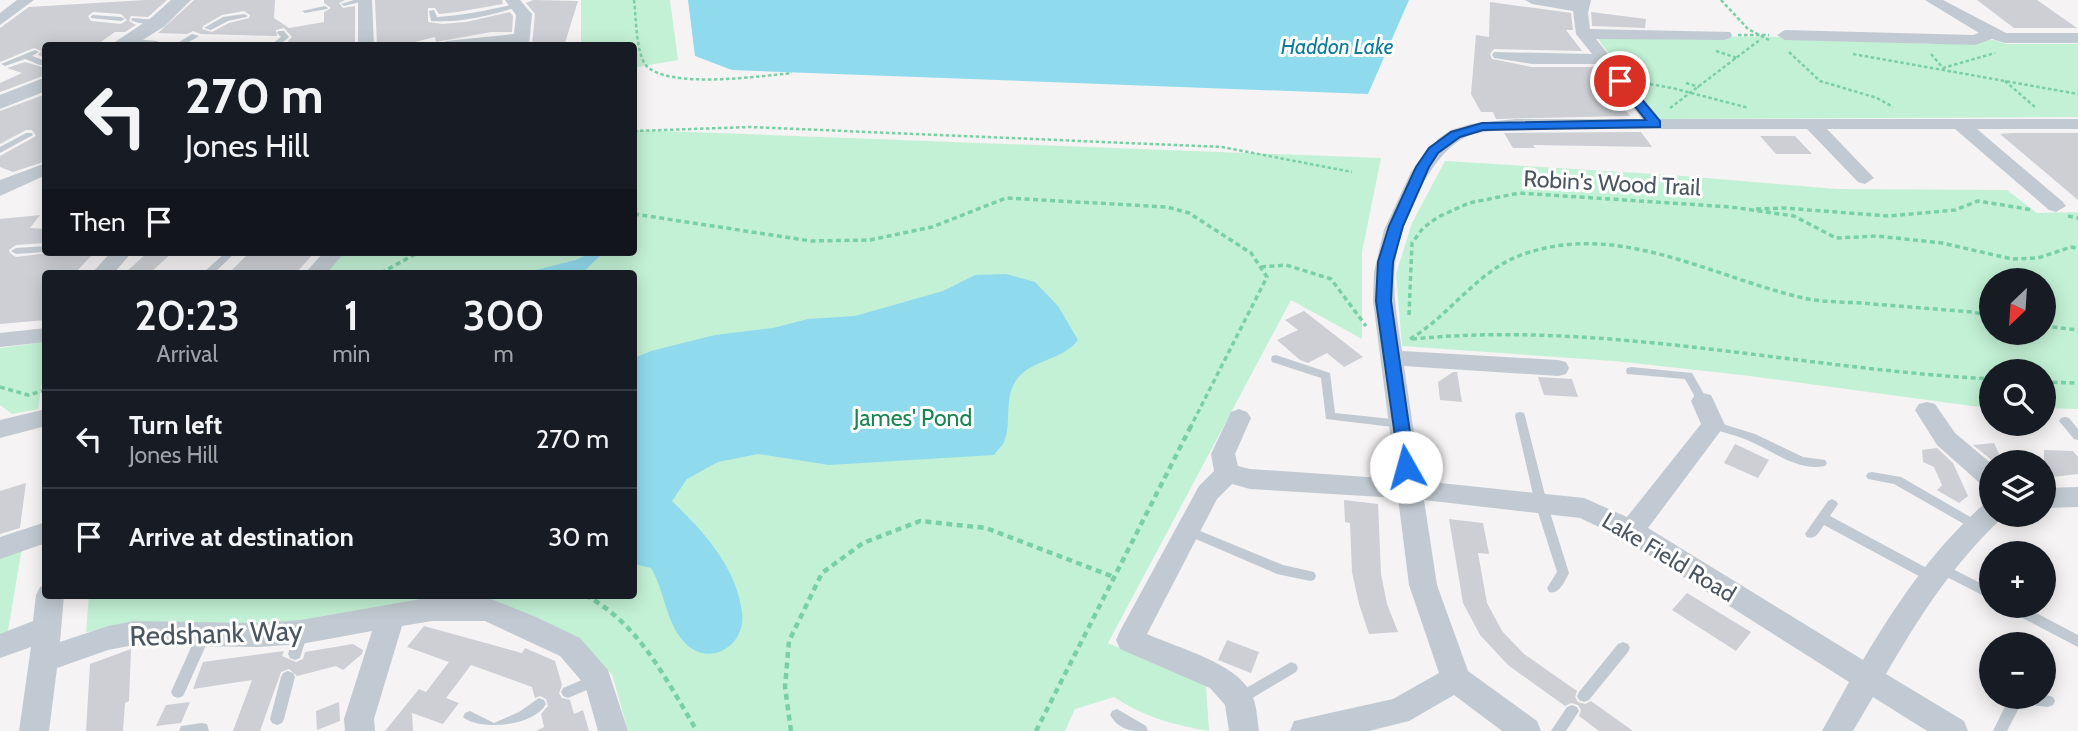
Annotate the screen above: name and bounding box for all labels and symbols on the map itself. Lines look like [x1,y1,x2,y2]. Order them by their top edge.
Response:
water label: Haddon Lake [1281,34,1394,59]
pin [1590,51,1650,111]
street label: Robin's Wood Trail [1523,164,1702,202]
north arrow [1979,268,2056,345]
park label: James' Pond [853,404,972,432]
position arrow [1369,430,1443,504]
street label: Lake Field Road [1597,506,1741,608]
street label: Redshank Way [129,613,303,653]

